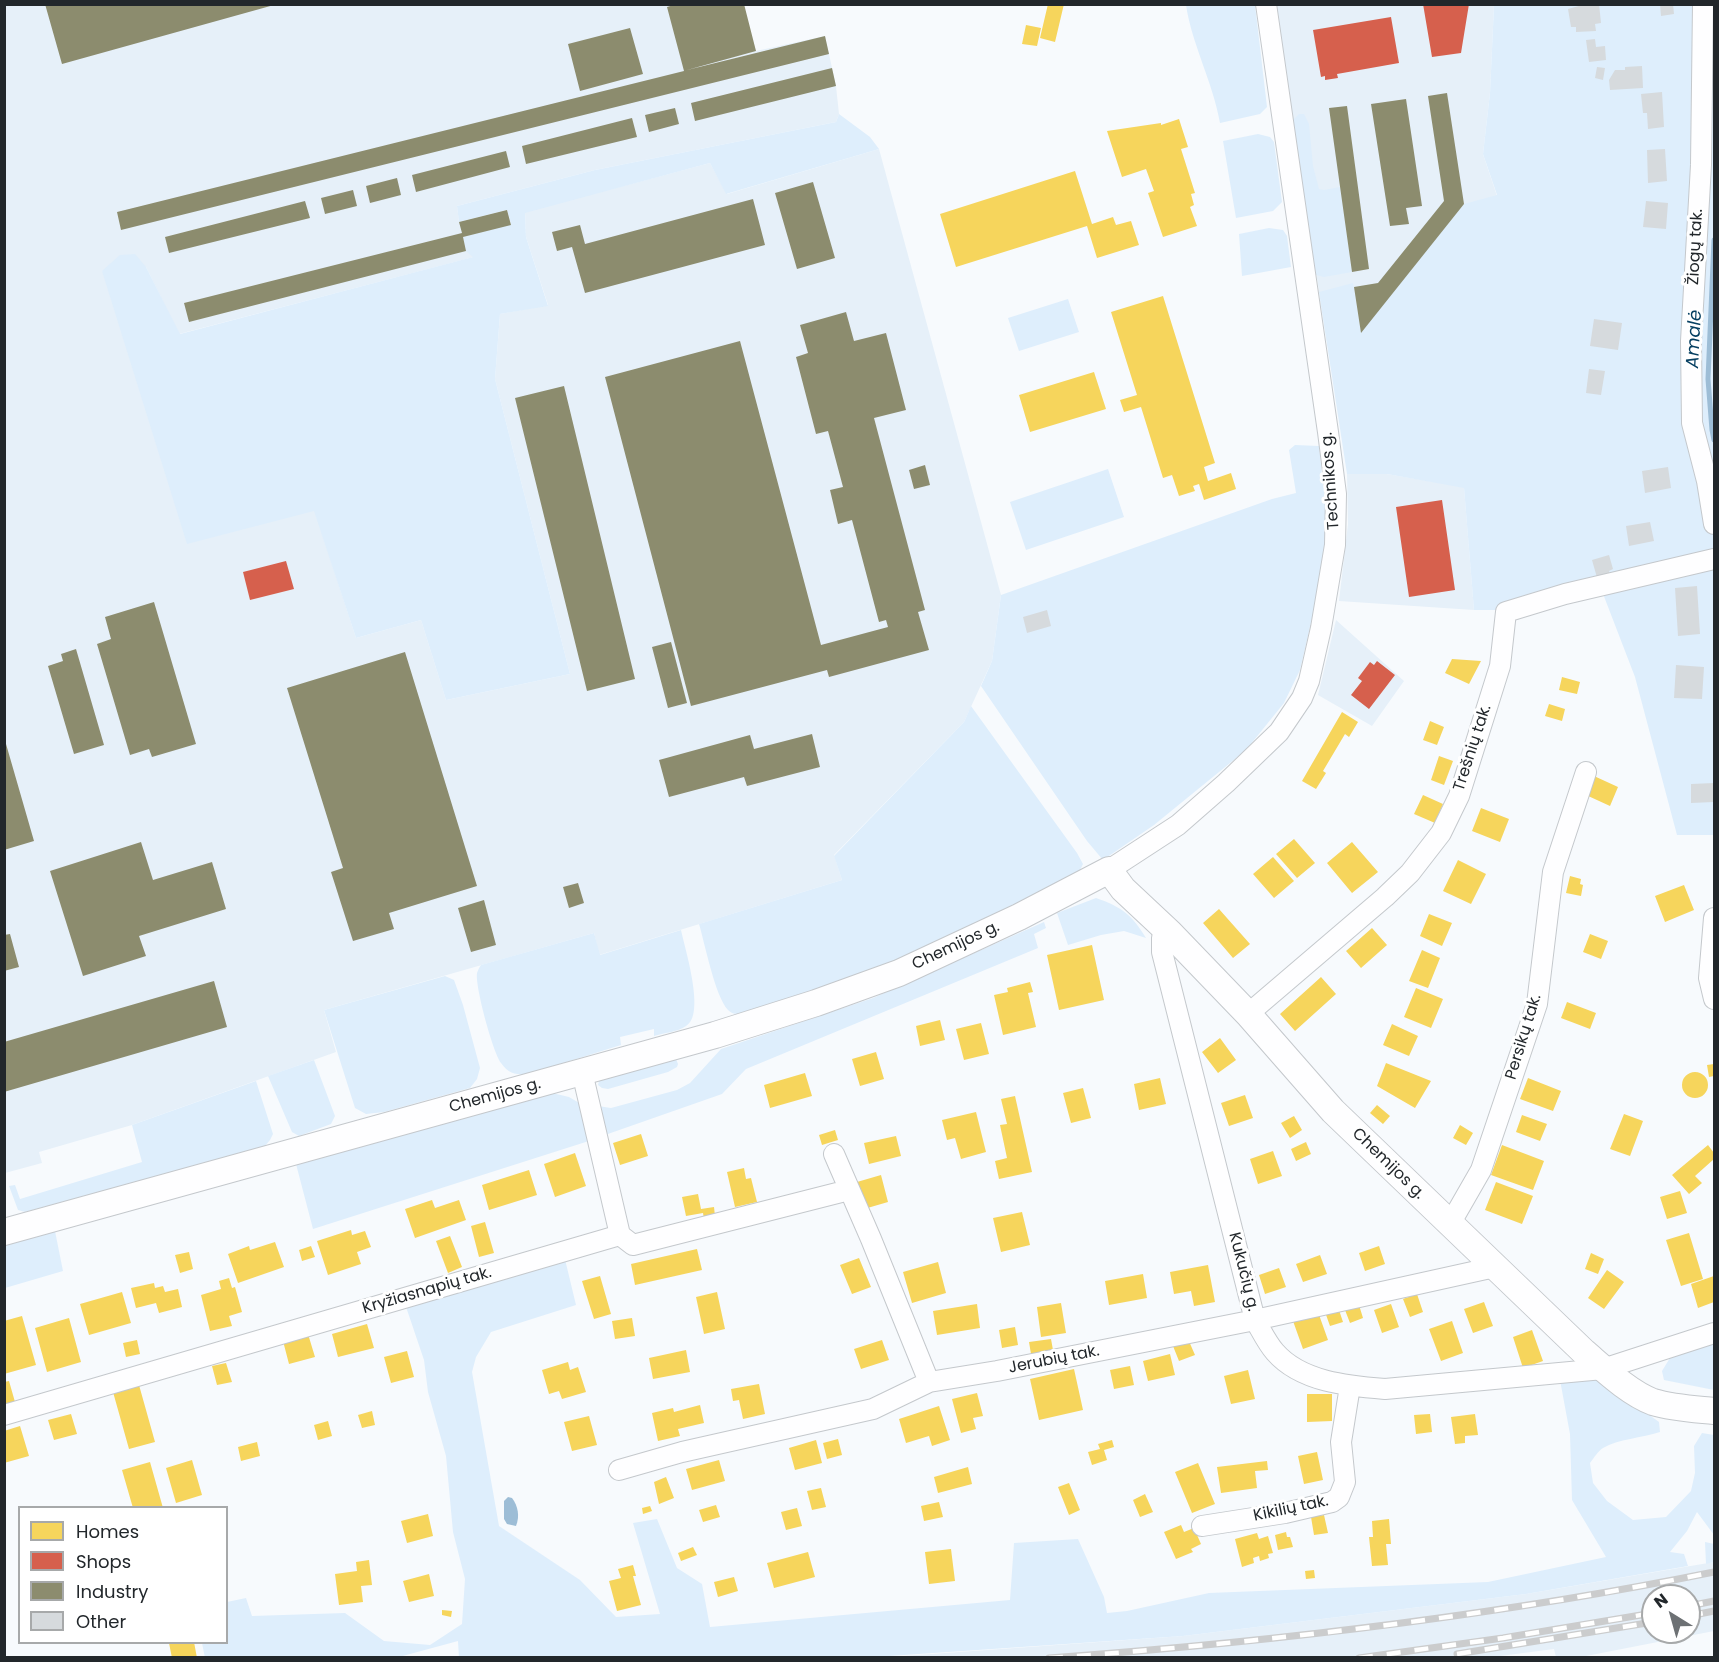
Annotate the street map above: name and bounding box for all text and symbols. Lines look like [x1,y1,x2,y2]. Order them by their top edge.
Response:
street label: Žiogų tak. [1684,208,1708,286]
water label: Amalė [1683,309,1707,369]
street label: Technikos g. [1318,431,1344,531]
street label: Trešnių tak. [1450,702,1496,794]
street label: Chemijos g. [909,917,1003,975]
street label: Persikų tak. [1502,992,1546,1082]
street label: Chemijos g. [447,1075,543,1117]
street label: Chemijos g. [1348,1124,1428,1204]
street label: Kukučių g. [1224,1231,1262,1313]
street label: Kryžiasnapių tak. [360,1263,494,1319]
street label: Jerubių tak. [1007,1342,1101,1378]
street label: Kikilių tak. [1252,1492,1330,1526]
legend [18,1506,228,1644]
text: Homes [76,1519,139,1544]
text: Shops [76,1549,131,1574]
text: Industry [76,1579,148,1604]
north arrow [1641,1584,1701,1644]
text: N [1649,1588,1673,1614]
text: Other [76,1609,126,1634]

